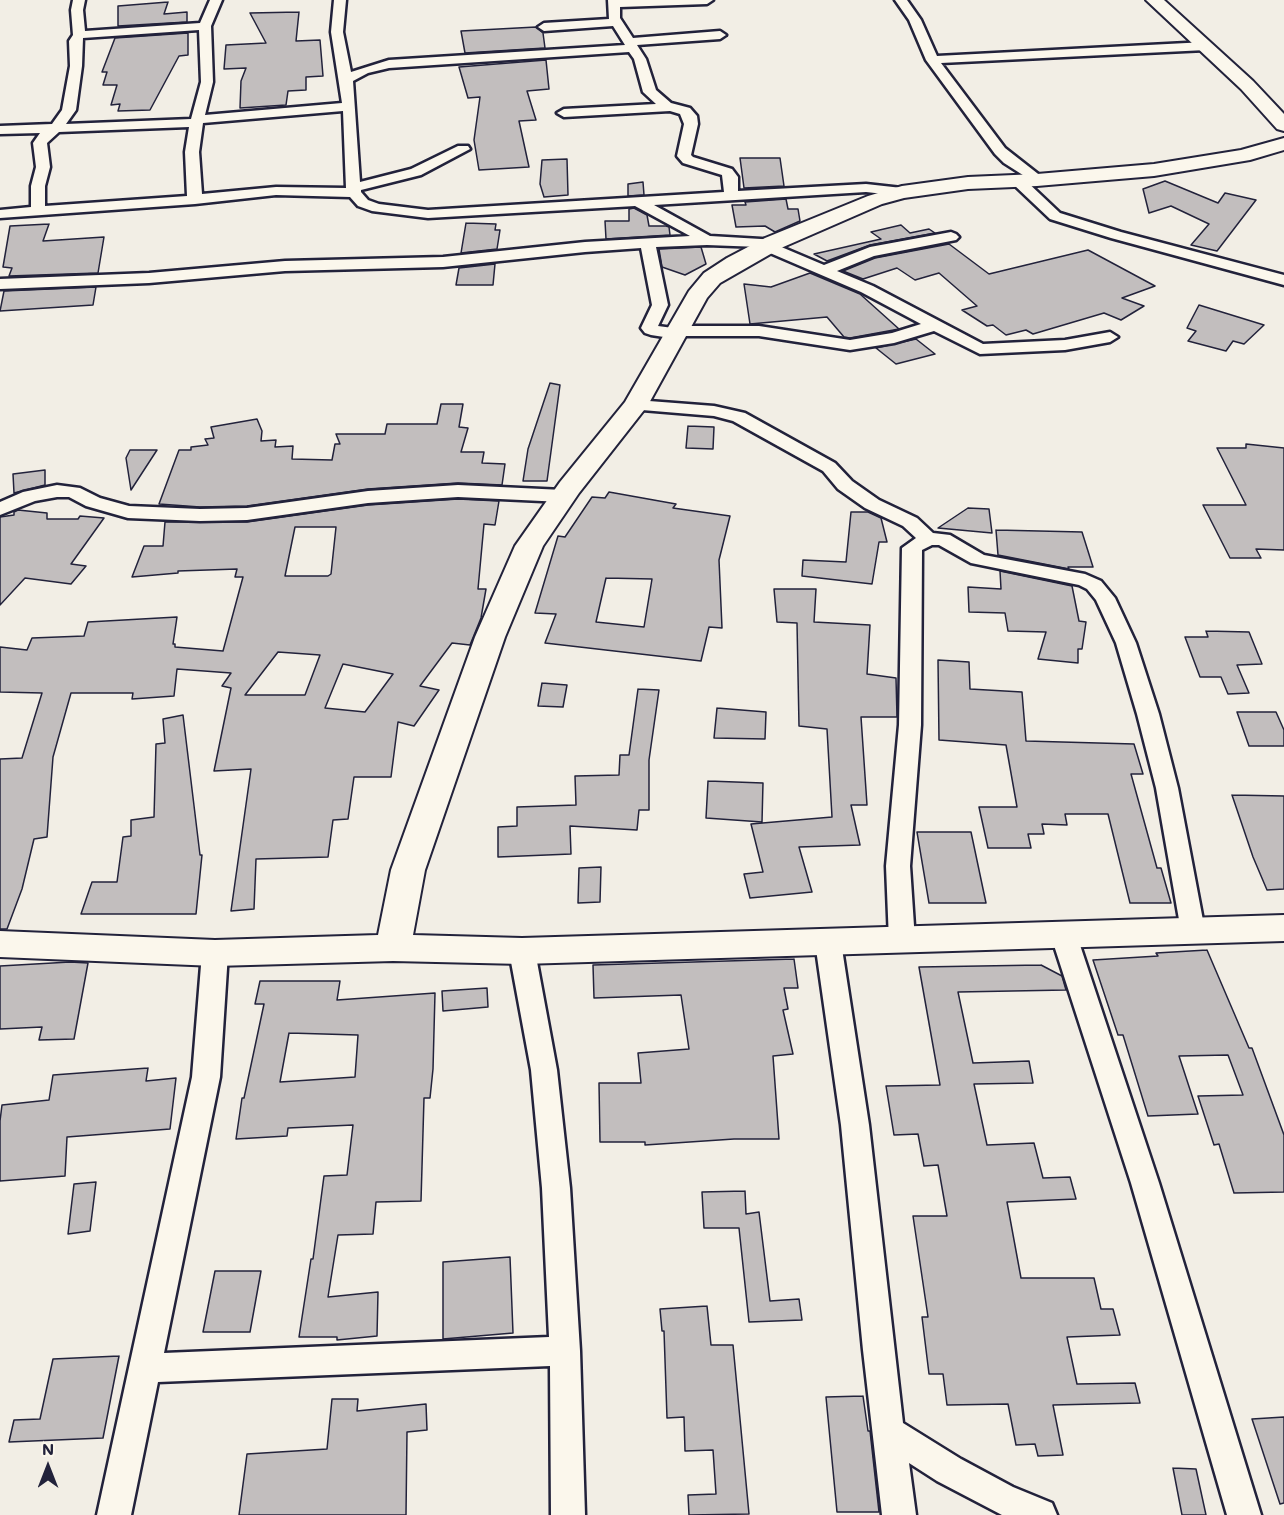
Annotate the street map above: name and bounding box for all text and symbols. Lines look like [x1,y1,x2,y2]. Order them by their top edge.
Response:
north arrow [18,1437,78,1497]
text: N [42,1438,54,1459]

